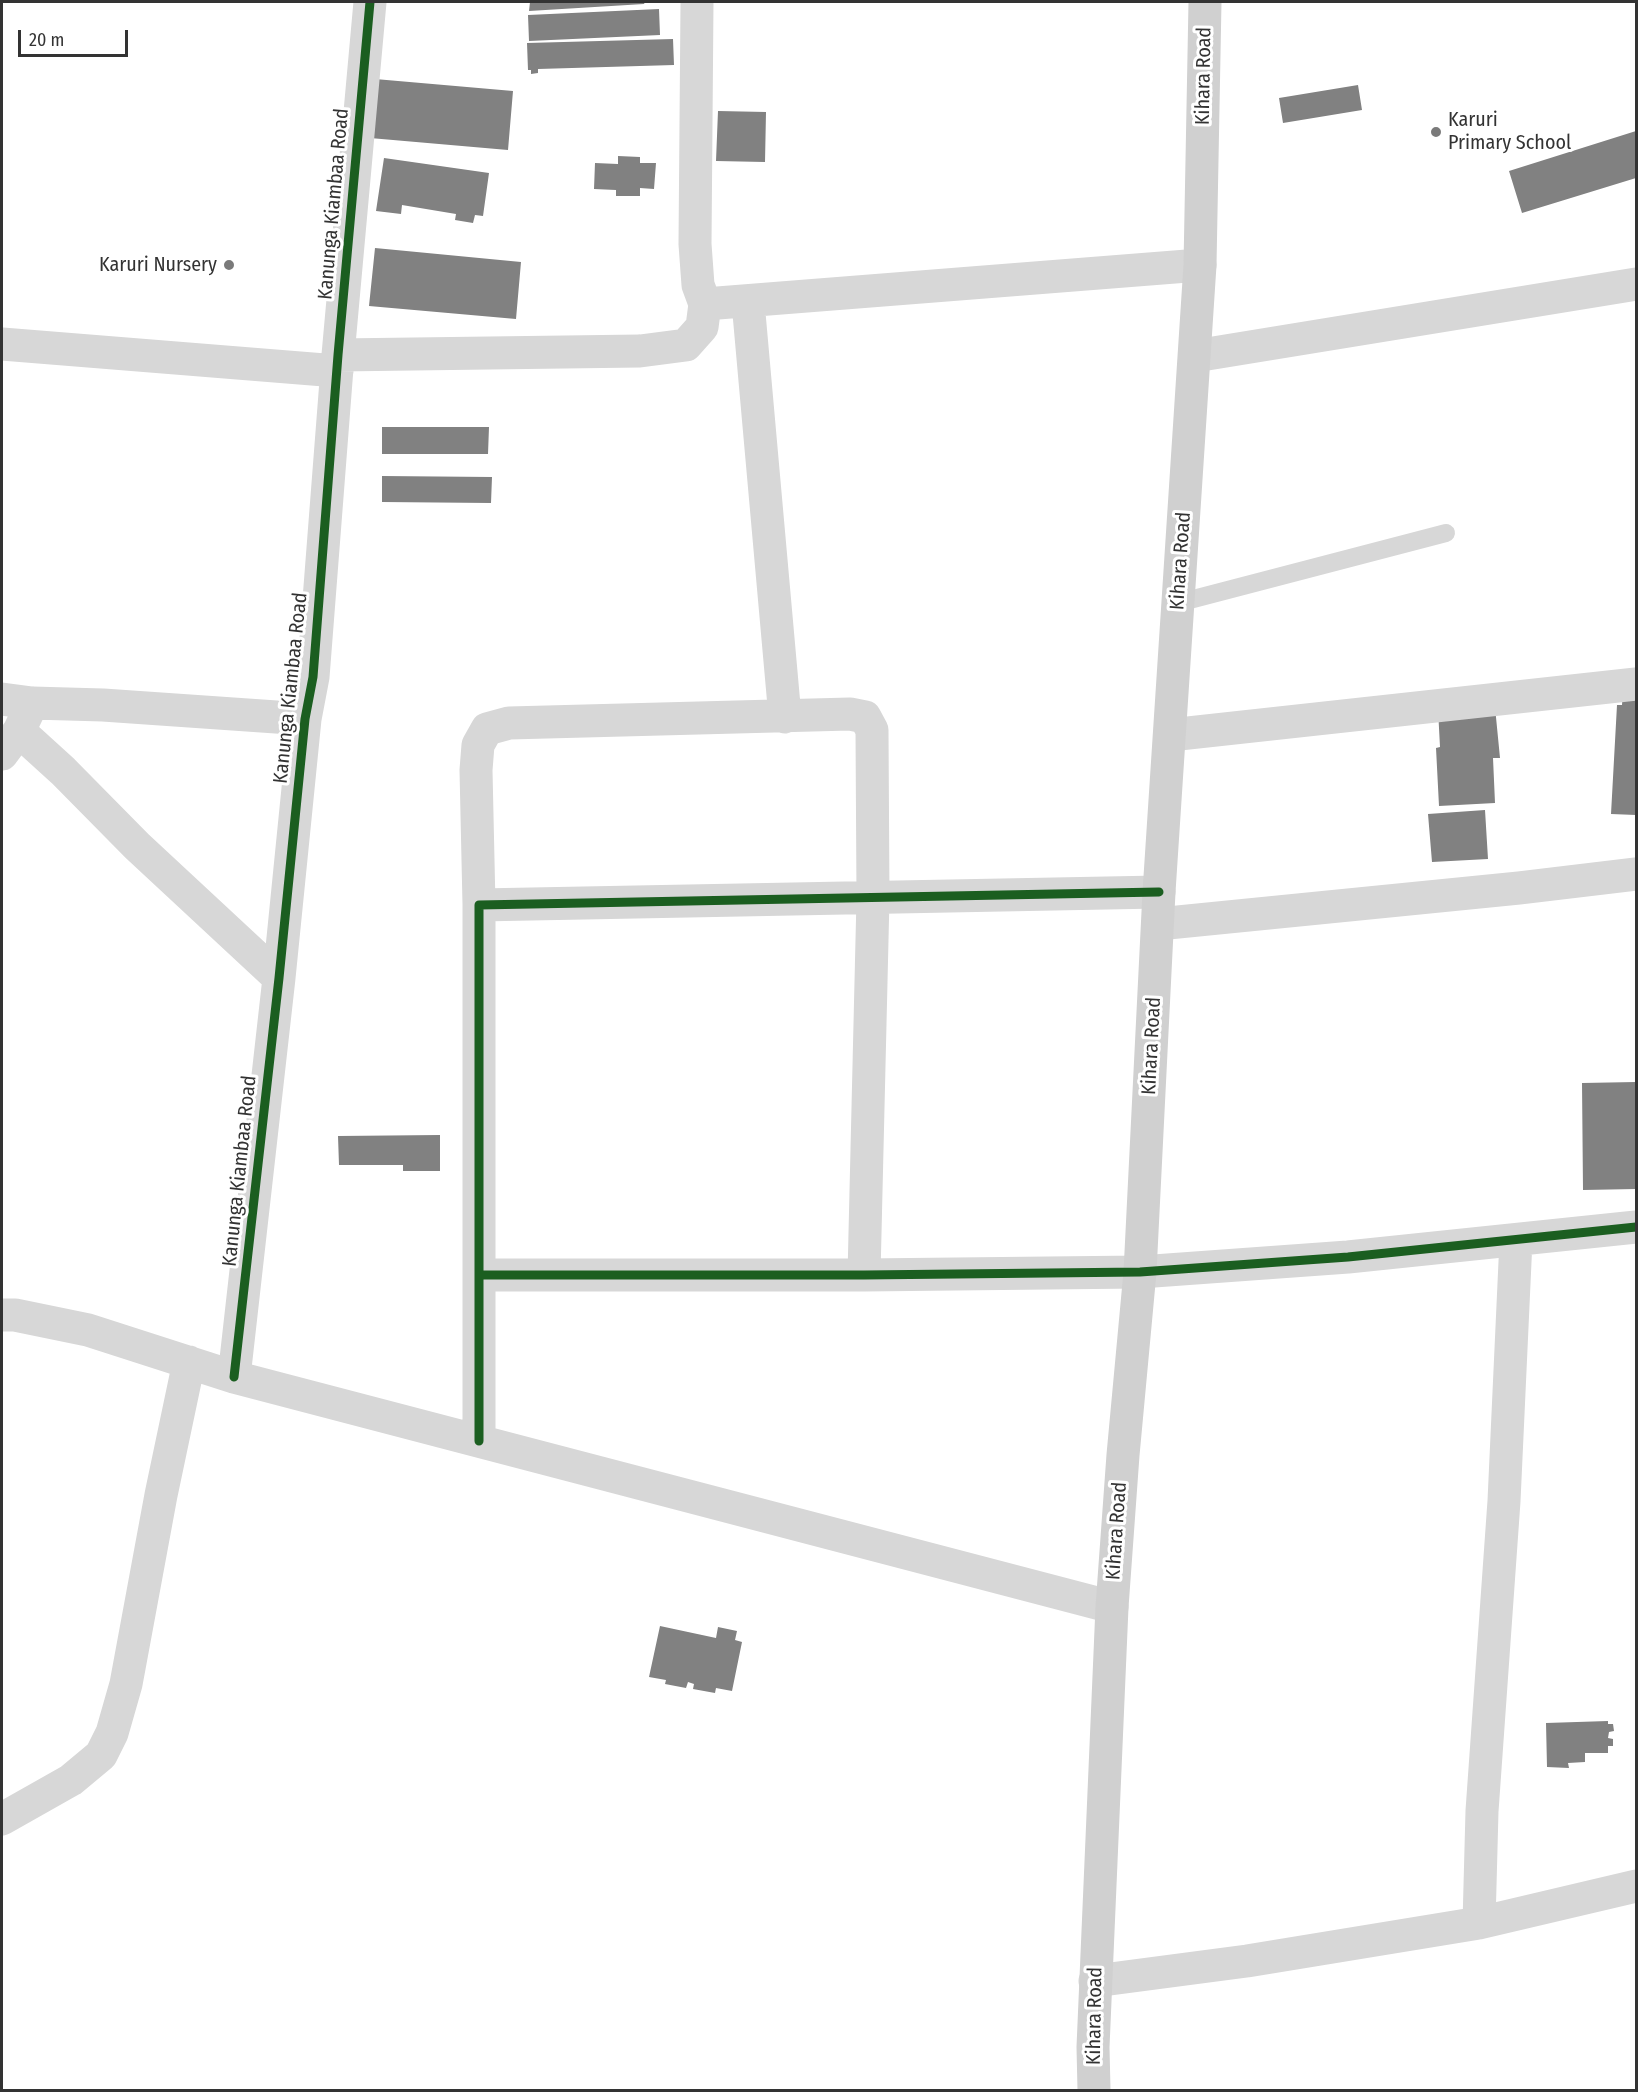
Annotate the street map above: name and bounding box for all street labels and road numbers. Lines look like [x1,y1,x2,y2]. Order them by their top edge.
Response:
street label: Kihara Road [1191,27,1217,125]
street label: Kanunga Kiambaa Road [314,107,354,301]
street label: Kihara Road [1166,511,1196,611]
street label: Kanunga Kiambaa Road [269,591,313,785]
street label: Kihara Road [1137,996,1167,1096]
street label: Kanunga Kiambaa Road [218,1074,262,1268]
street label: Kihara Road [1102,1481,1132,1581]
street label: Kihara Road [1082,1967,1108,2065]

